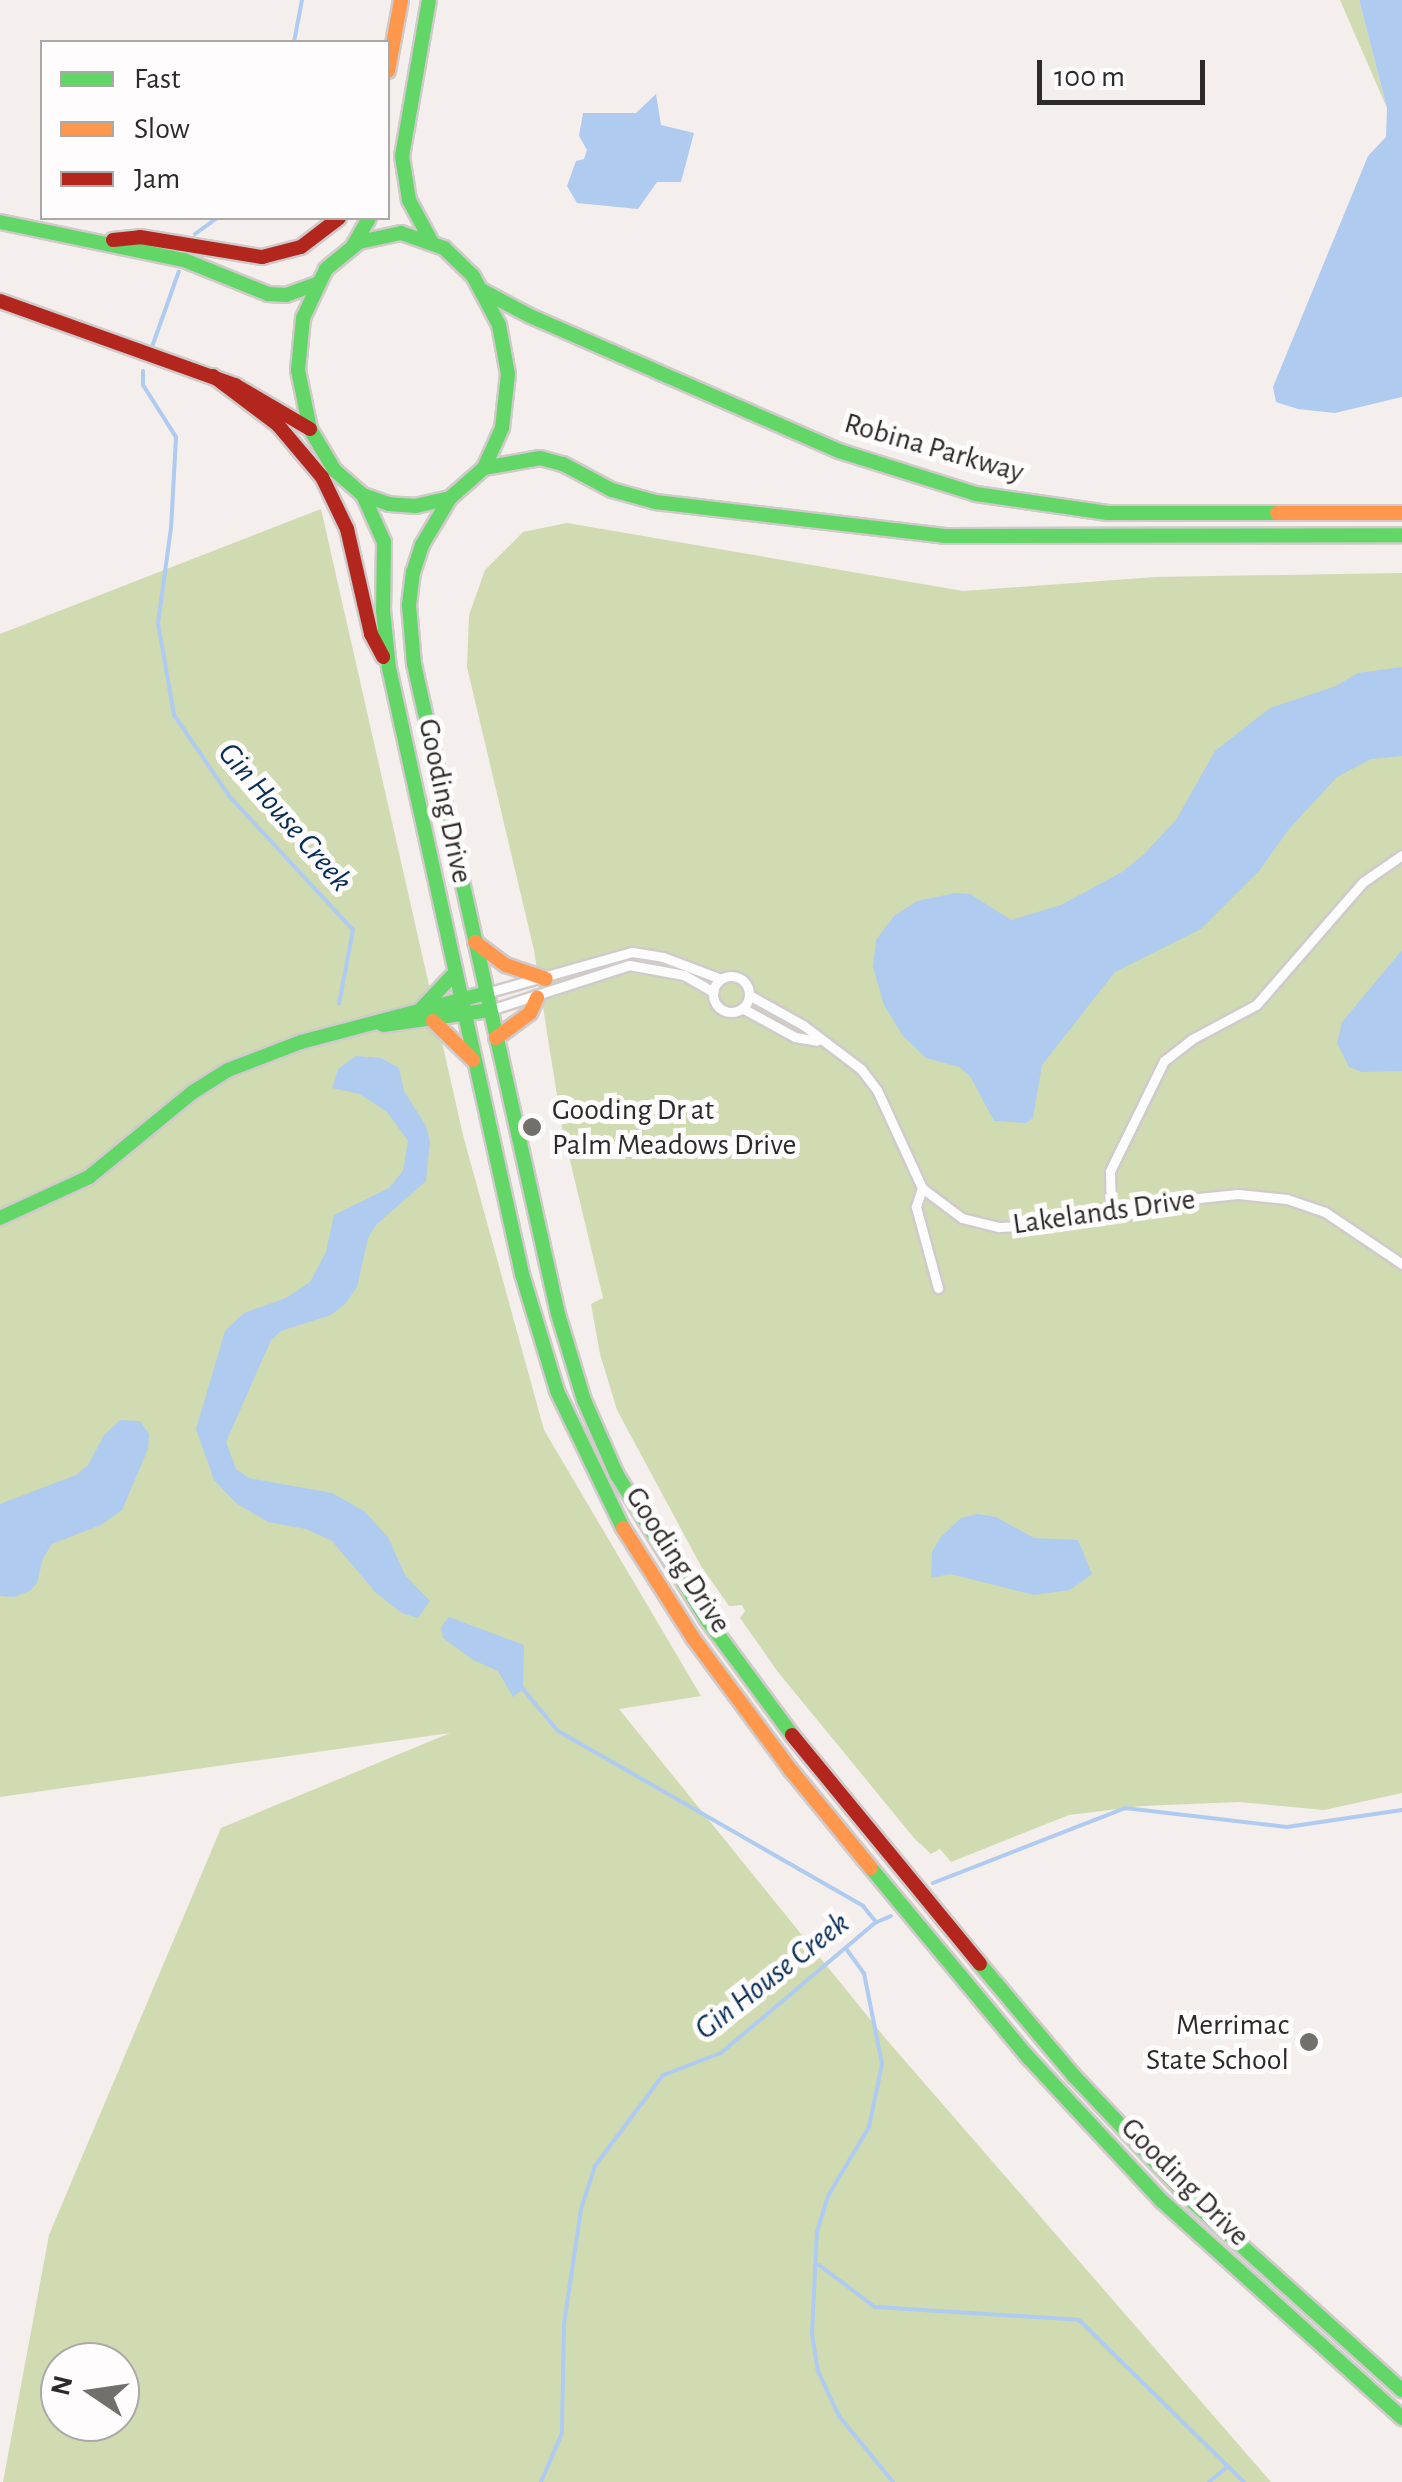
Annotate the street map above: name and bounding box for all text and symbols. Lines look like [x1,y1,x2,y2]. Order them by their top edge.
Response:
legend [40,40,390,220]
scale bar [1042,40,1210,102]
text: 100 m [1054,62,1125,92]
text: Fast [134,64,181,94]
text: Slow [134,114,190,144]
text: Jam [134,164,180,194]
street label: Robina Parkway [840,405,1028,491]
street label: Gooding Drive [410,716,480,886]
water label: Gin House Creek [210,735,360,899]
place label: Gooding Dr at Palm Meadows Drive [552,1092,796,1162]
marker: Gooding Dr at Palm Meadows Drive [521,1116,543,1138]
street label: Lakelands Drive [1010,1181,1198,1243]
street label: Gooding Drive [617,1480,739,1640]
water label: Gin House Creek [687,1904,857,2048]
place label: Merrimac State School [1146,2007,1289,2078]
marker: Merrimac State School [1298,2031,1320,2053]
street label: Gooding Drive [1113,2110,1257,2254]
north arrow [40,2342,140,2442]
text: N [47,2373,79,2398]

